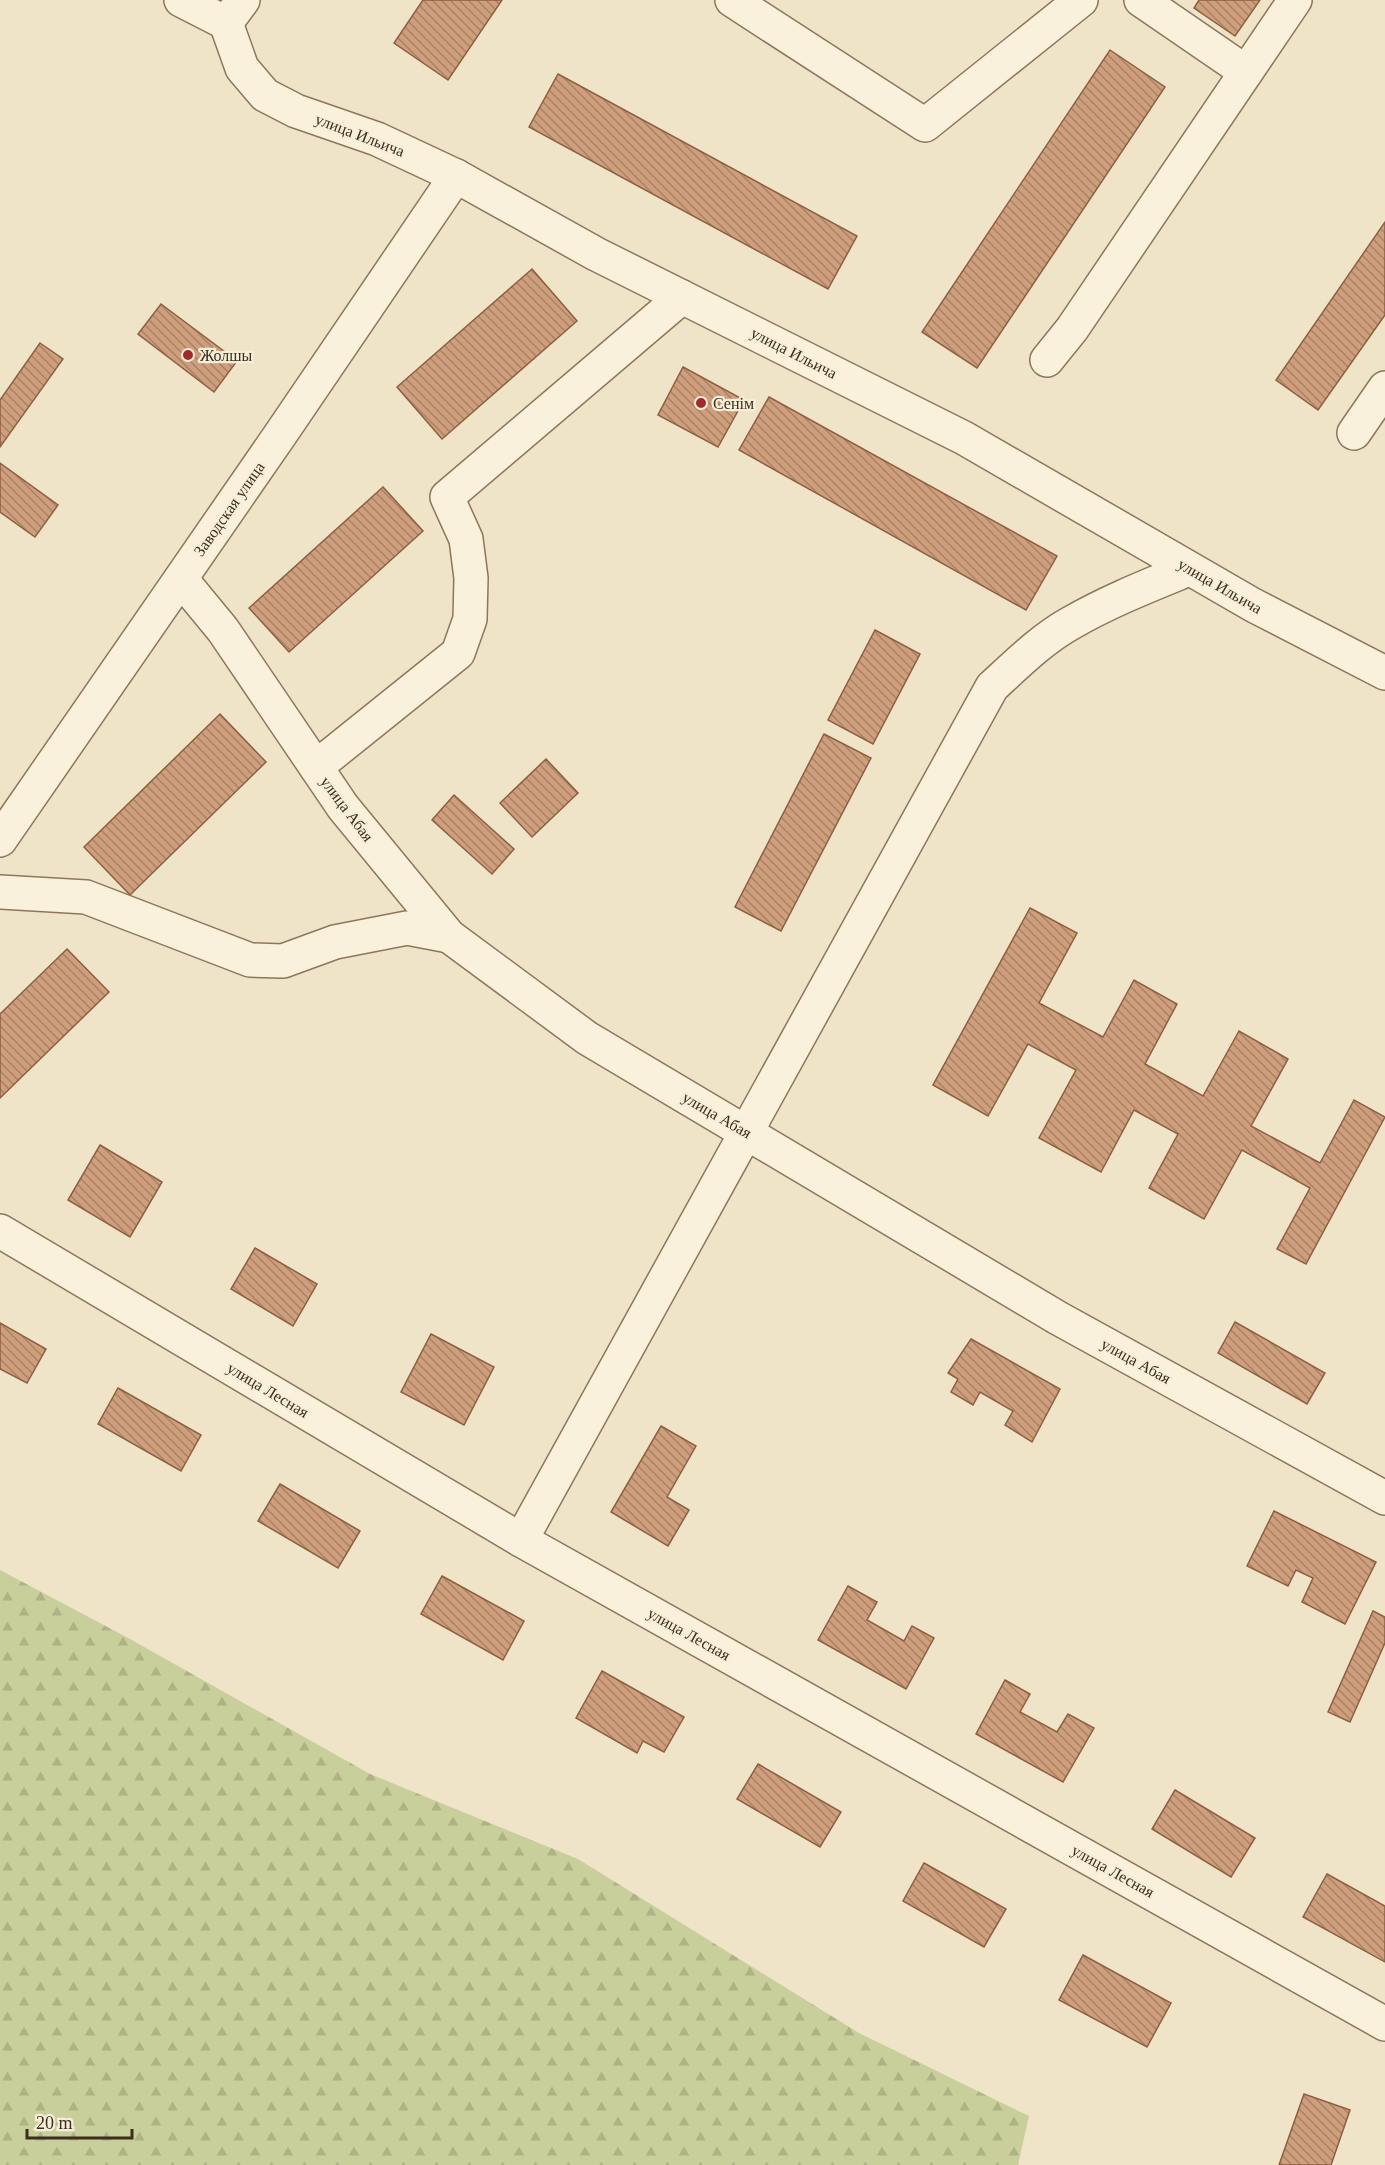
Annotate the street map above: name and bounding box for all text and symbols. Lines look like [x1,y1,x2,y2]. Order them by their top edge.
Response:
street label: улица Ильича [313,110,407,161]
street label: улица Ильича [748,324,840,383]
place label: Жолшы [200,347,253,364]
marker: Жолшы [181,348,195,362]
place label: Сенiм [713,395,754,412]
marker: Сенiм [694,396,708,410]
street label: Заводская улица [190,459,269,560]
street label: улица Ильича [1175,555,1265,618]
street label: улица Абая [316,773,377,846]
street label: улица Абая [679,1088,755,1143]
street label: улица Абая [1098,1335,1174,1388]
street label: улица Лесная [224,1359,312,1422]
street label: улица Лесная [644,1604,734,1665]
street label: улица Лесная [1068,1841,1158,1902]
scale bar [27,2102,132,2140]
text: 20 m [36,2113,73,2133]

